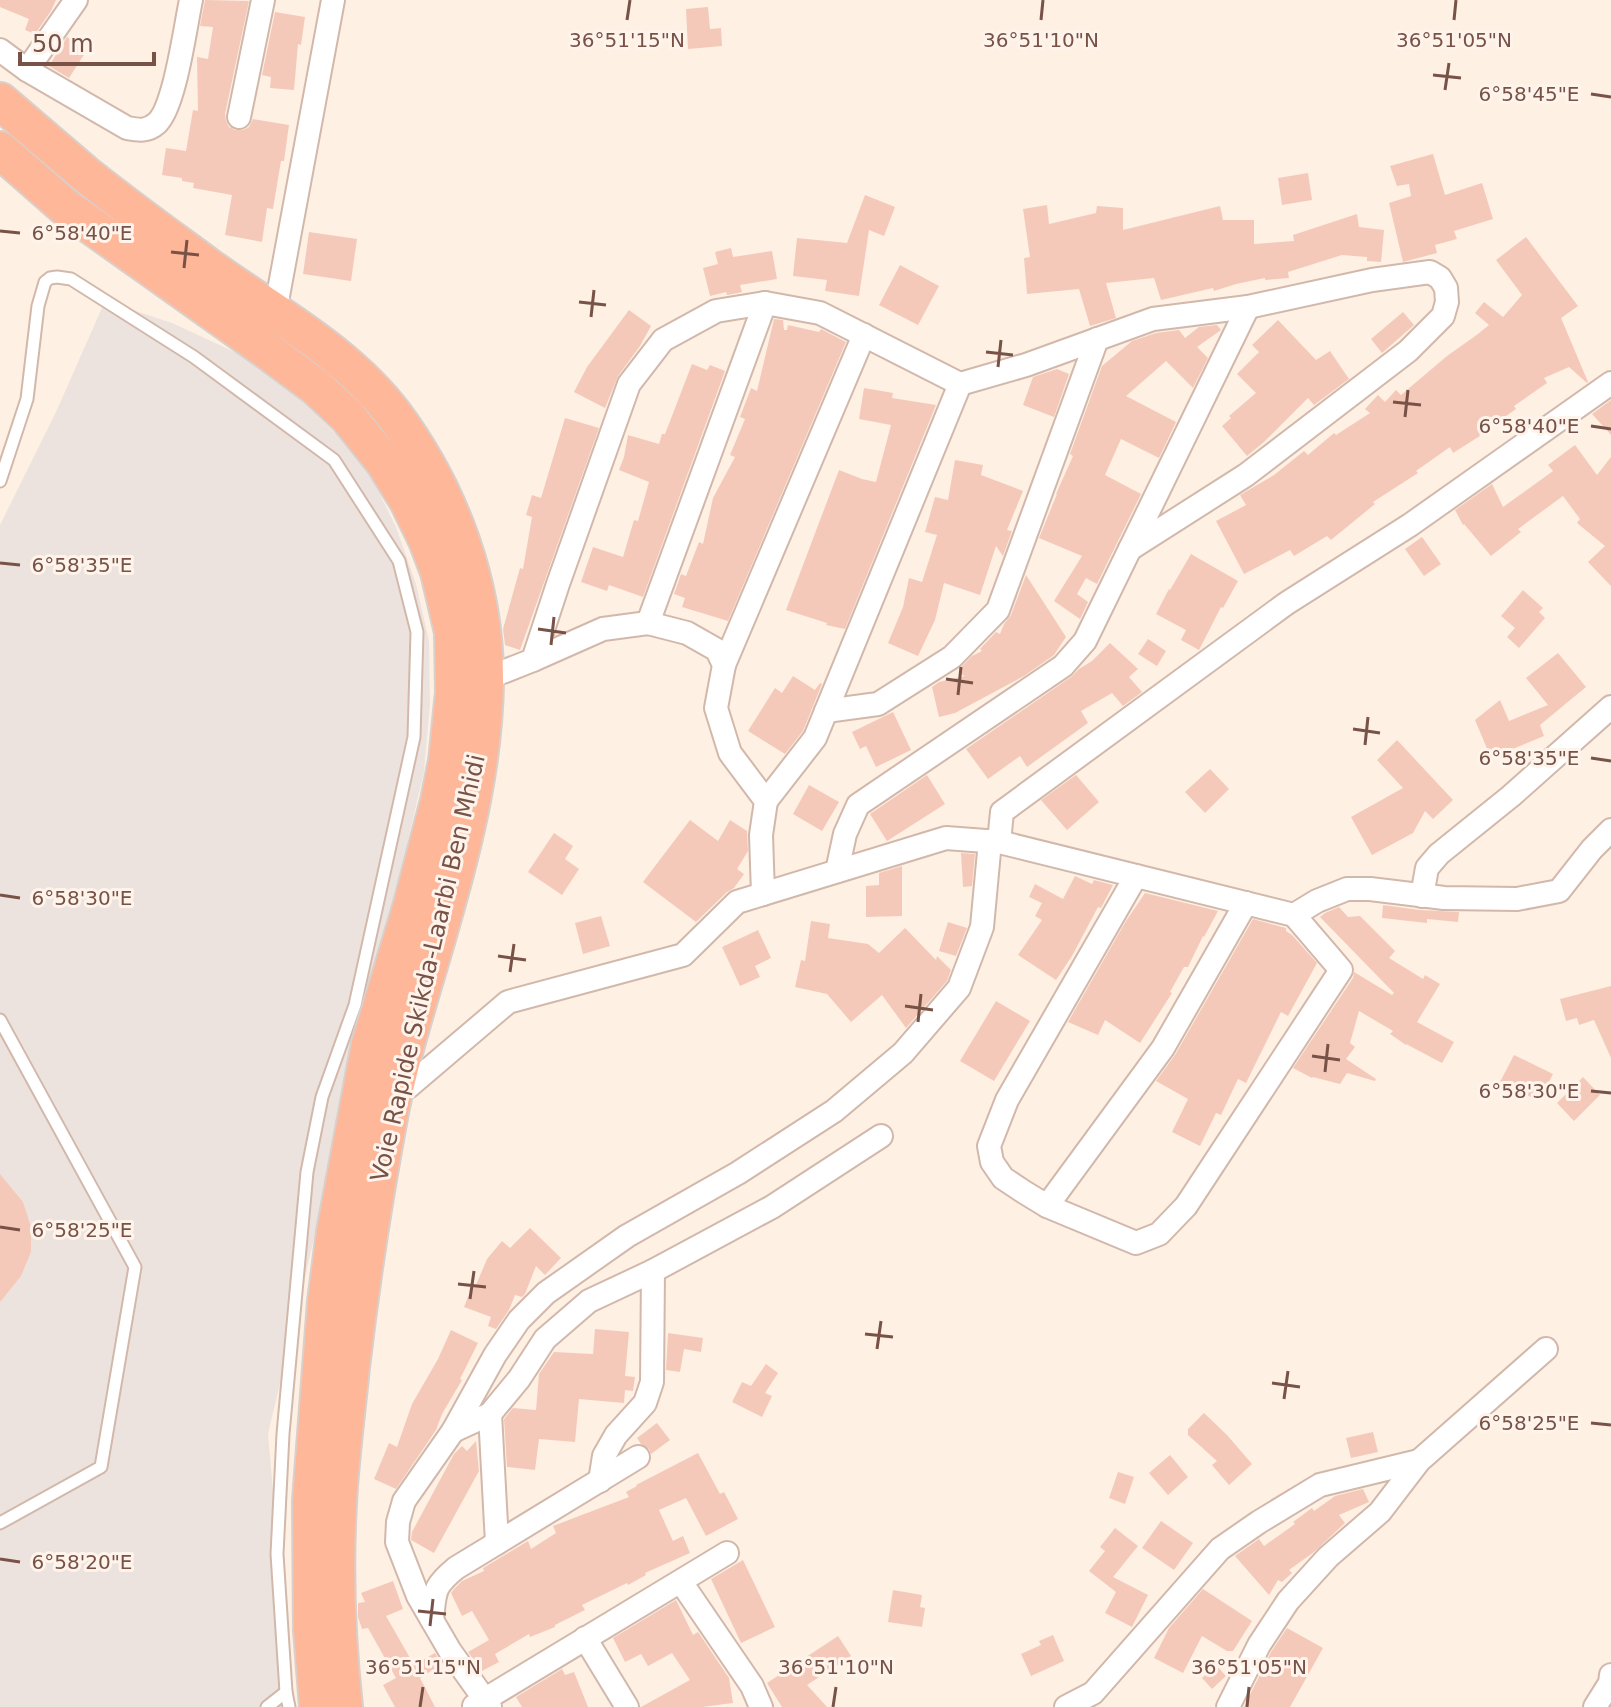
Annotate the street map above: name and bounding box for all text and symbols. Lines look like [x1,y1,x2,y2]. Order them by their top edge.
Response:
scale bar [20,16,154,66]
text: 36°51'15"N [569,28,685,52]
text: 36°51'10"N [983,28,1099,52]
text: 36°51'05"N [1396,28,1512,52]
text: 50 m [32,30,94,58]
text: 6°58'45"E [1479,82,1579,106]
text: 6°58'40"E [32,221,132,245]
text: 6°58'40"E [1479,414,1579,438]
text: 6°58'35"E [32,553,132,577]
text: 6°58'35"E [1479,746,1579,770]
street label: Voie Rapide Skikda-Laarbi Ben Mhidi [365,752,491,1184]
text: 6°58'30"E [32,886,132,910]
text: 6°58'30"E [1479,1079,1579,1103]
text: 6°58'25"E [32,1218,132,1242]
text: 6°58'25"E [1479,1411,1579,1435]
text: 6°58'20"E [32,1550,132,1574]
text: 36°51'15"N [365,1655,481,1679]
text: 36°51'10"N [778,1655,894,1679]
text: 36°51'05"N [1191,1655,1307,1679]

